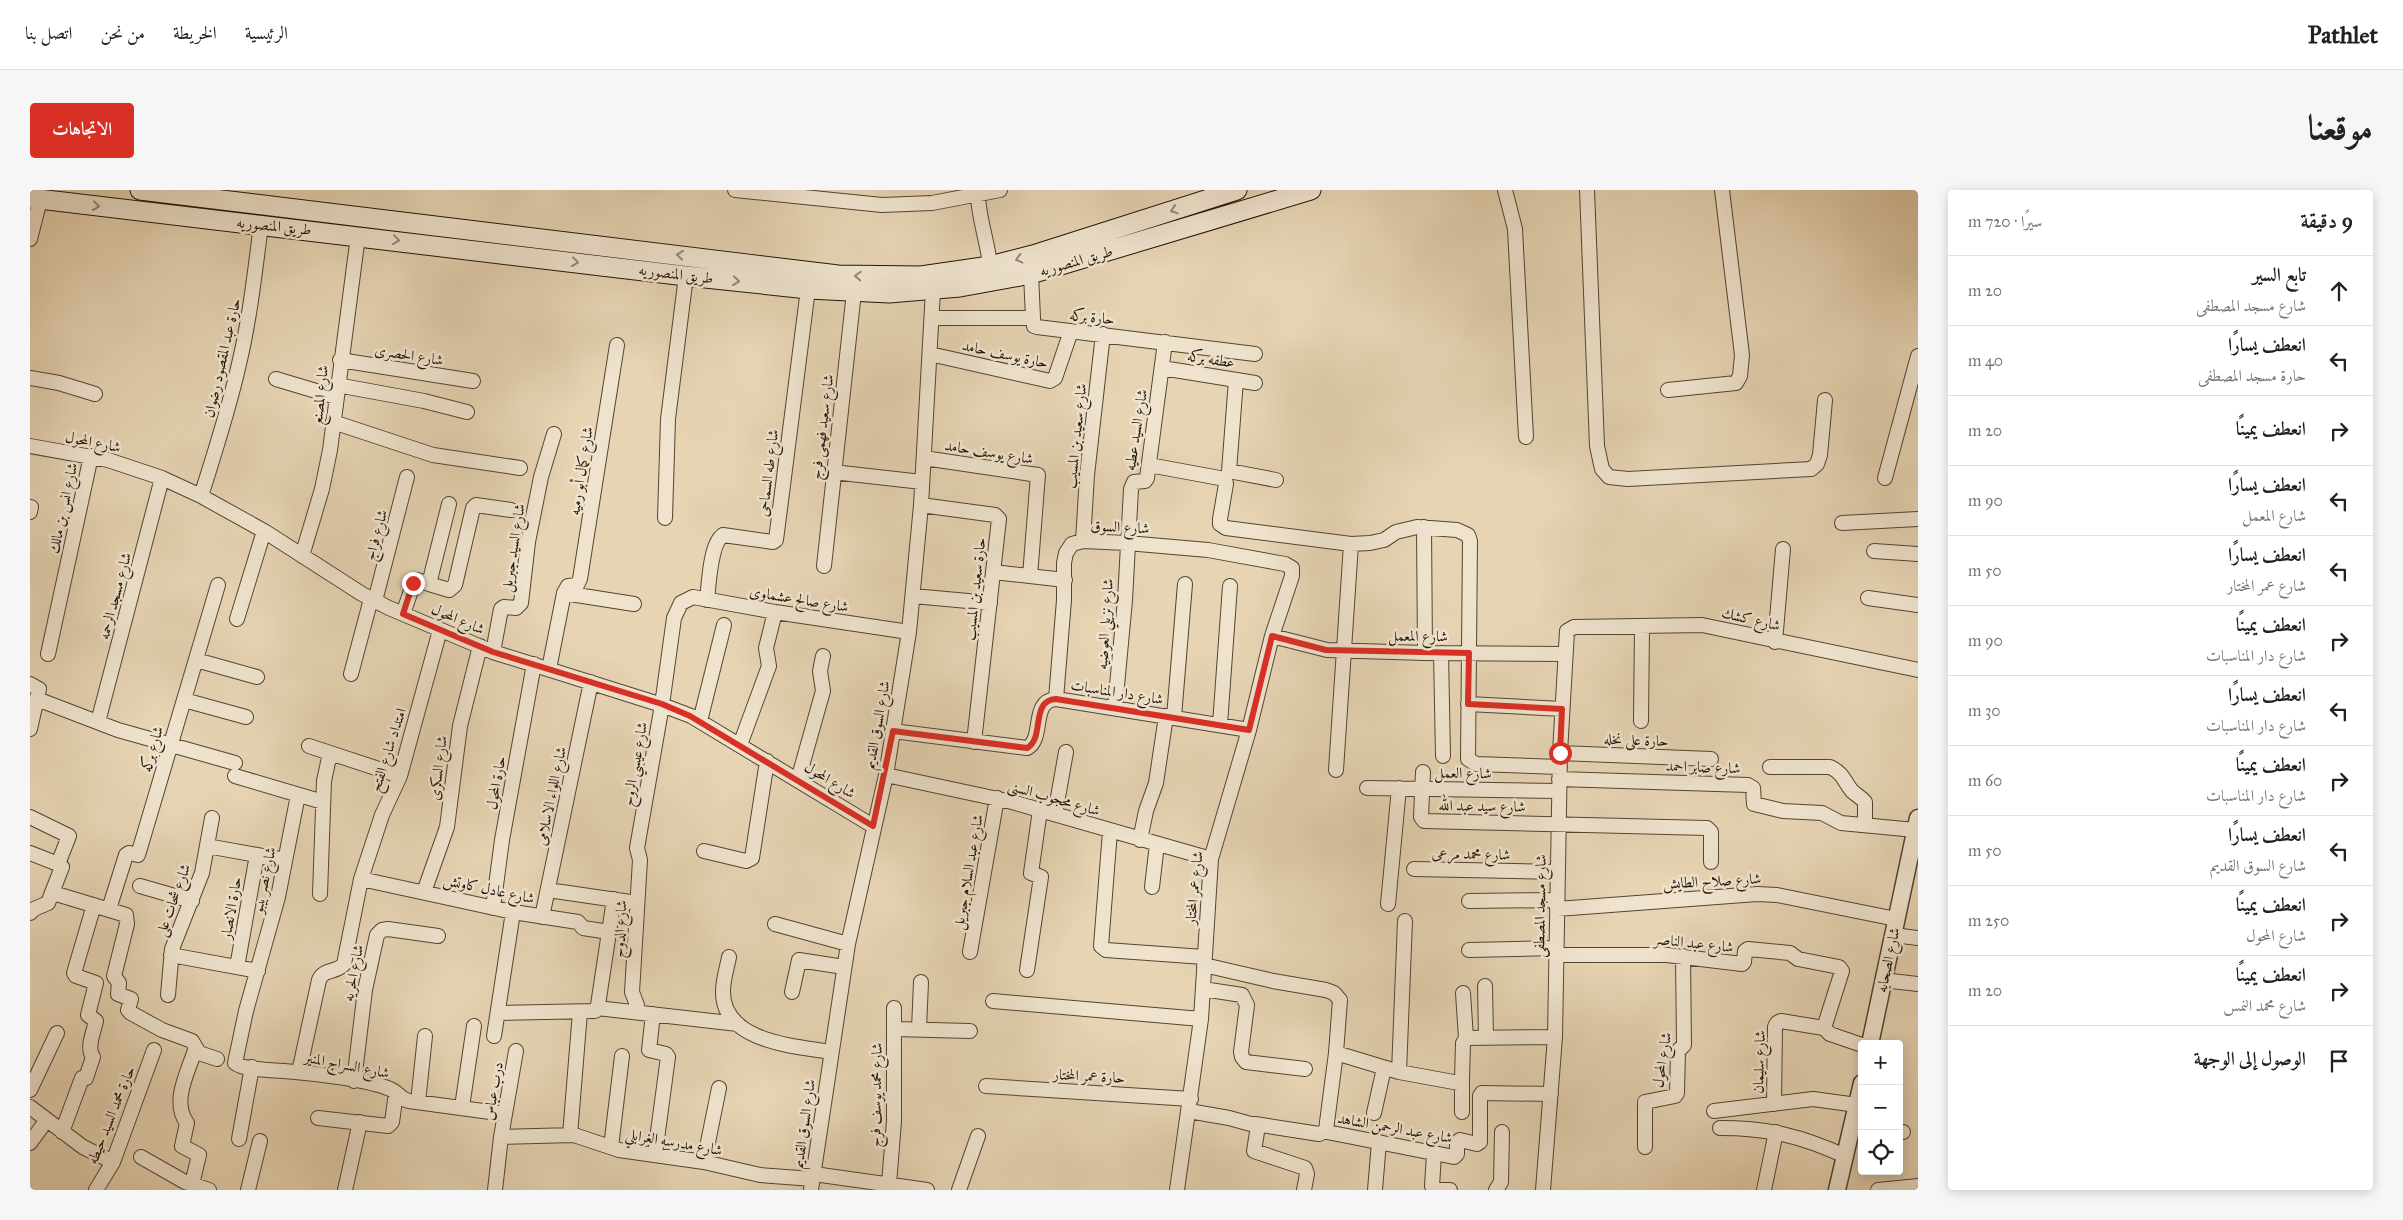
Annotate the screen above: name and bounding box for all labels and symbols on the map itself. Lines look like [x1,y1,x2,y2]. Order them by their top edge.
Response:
one-way arrow [92,200,100,211]
one-way arrow [1171,204,1179,214]
street label: طريق المنصوريه [236,213,312,240]
one-way arrow [393,234,401,245]
street label: طريق المنصوريه [1037,242,1115,281]
one-way arrow [676,250,684,261]
one-way arrow [1016,253,1024,263]
one-way arrow [571,256,579,267]
street label: طريق المنصوريه [637,260,714,289]
one-way arrow [854,271,862,282]
one-way arrow [733,275,741,286]
street label: حارة عبد المقصود رضوان [199,296,245,420]
street label: حارة بركه [1069,306,1115,328]
street label: حارة يوسف حامد [960,336,1050,372]
street label: شارع الحصرى [373,341,445,373]
street label: عطفه بركه [1186,346,1236,372]
street label: شارع المصنع [308,364,337,426]
street label: شارع سعيد فهمى فرج [807,373,841,481]
street label: شارع سعيد بن المسيب [1062,383,1094,490]
street label: شارع السيد عطيه [1121,388,1155,473]
street label: شارع كمال أبو رميه [563,425,601,517]
street label: شارع المحول [63,428,122,460]
street label: شارع طه السماحى [754,428,786,518]
street label: شارع يوسف حامد [943,436,1035,472]
street label: شارع انس بن مالك [45,461,85,556]
street label: شارع السيد جبريل [497,502,533,594]
street label: شارع فراج [361,508,395,563]
street label: شارع السوق [1090,516,1150,542]
street label: حارة سعيد بن المسيب [961,536,990,642]
street label: شارع مسجد الرحمه [95,550,139,643]
route end [402,572,425,595]
street label: شارع نزيلي العوضيه [1093,578,1122,671]
street label: شارع صالح عشماوى [747,582,850,621]
street label: شارع المحول [427,600,487,642]
street label: شارع كشك [1719,603,1782,638]
street label: شارع المعمل [1388,626,1448,650]
street label: شارع دار المناسبات [1069,676,1165,712]
street label: شارع السوق القديم [860,679,898,772]
street label: امتداد شارع الفتح [366,706,415,796]
street label: شارع عيسي الروح [619,720,656,809]
street label: شارع بركه [137,724,171,775]
street label: حارة على نخله [1603,730,1669,752]
street label: شارع السكرى [425,735,455,802]
route start [1549,742,1572,765]
street label: شارع اللواء الاسلامى [532,745,574,848]
street label: حارة المحول [482,755,510,811]
street label: شارع صابر احمد [1665,757,1741,781]
street label: شارع المحول [799,758,859,806]
street label: شارع العمل [1434,764,1492,786]
street label: شارع محجوب السنى [1005,776,1102,824]
street label: شارع سيد عبد الله [1438,793,1526,820]
street label: شارع عبد السلام جبريل [949,813,991,932]
street label: شارع محمد مرعى [1431,844,1511,868]
street label: شارع نصر بيبو [248,845,284,918]
street label: شارع عمر المختار [1181,850,1211,928]
street label: شارع مسجد المصطفى [1530,854,1554,958]
street label: شارع شحات على [152,861,198,940]
street label: شارع صلاح الطايش [1662,869,1762,897]
street label: شارع عادل كاوتش [441,871,536,911]
street label: حارة الانصار [216,875,245,943]
street label: شارع الدوح [609,900,634,959]
street label: شارع الصحابه [1872,926,1908,995]
street label: شارع عبد الناصر [1651,930,1735,960]
street label: شارع الحريه [339,943,371,1004]
street label: شارع سليمان [1749,1030,1773,1094]
street label: شارع المحول [1649,1031,1679,1090]
street label: شارع محمد يوسف فرج [866,1042,890,1148]
street label: شارع السراج المنير [300,1048,391,1086]
street label: درب عباس [479,1060,507,1122]
street label: حارة محمد السيد حيطه [83,1063,139,1167]
street label: حارة عمر المختار [1050,1065,1125,1088]
street label: شارع السوق القديم [789,1078,823,1170]
street label: شارع عبد الرحمن الشاهد [1335,1109,1454,1151]
street label: شارع مدرسه الغرابلي [623,1125,724,1164]

